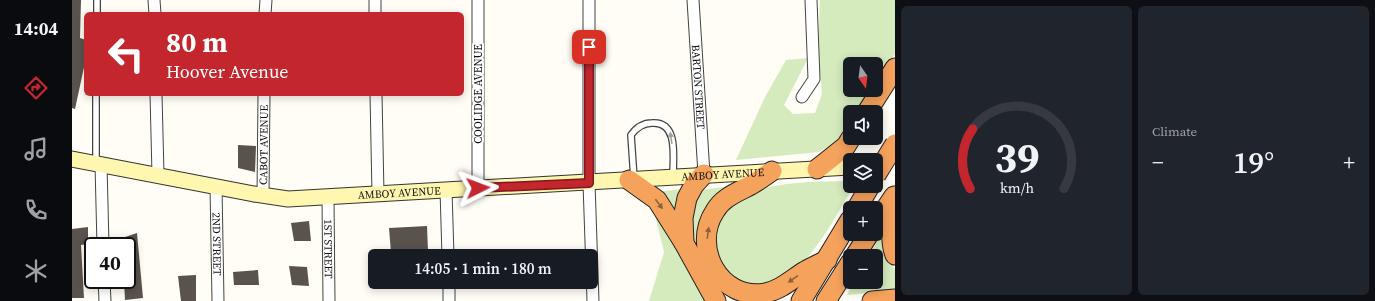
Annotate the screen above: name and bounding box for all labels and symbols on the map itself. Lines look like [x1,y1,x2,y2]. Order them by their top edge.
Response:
pin [572,30,606,64]
street label: COOLIDGE AVENUE [471,44,486,144]
street label: BARTON STREET [688,44,709,130]
north arrow [843,57,883,97]
street label: CABOT AVENUE [256,105,271,185]
one-way arrow [668,132,674,144]
street label: AMBOY AVENUE [681,164,765,184]
position arrow [457,167,499,209]
street label: AMBOY AVENUE [357,183,441,203]
one-way arrow [655,199,664,210]
street label: 2ND STREET [209,212,225,276]
street label: 1ST STREET [321,219,336,279]
one-way arrow [705,227,711,239]
speed limit sign: 40 [84,237,136,289]
one-way arrow [788,275,798,283]

